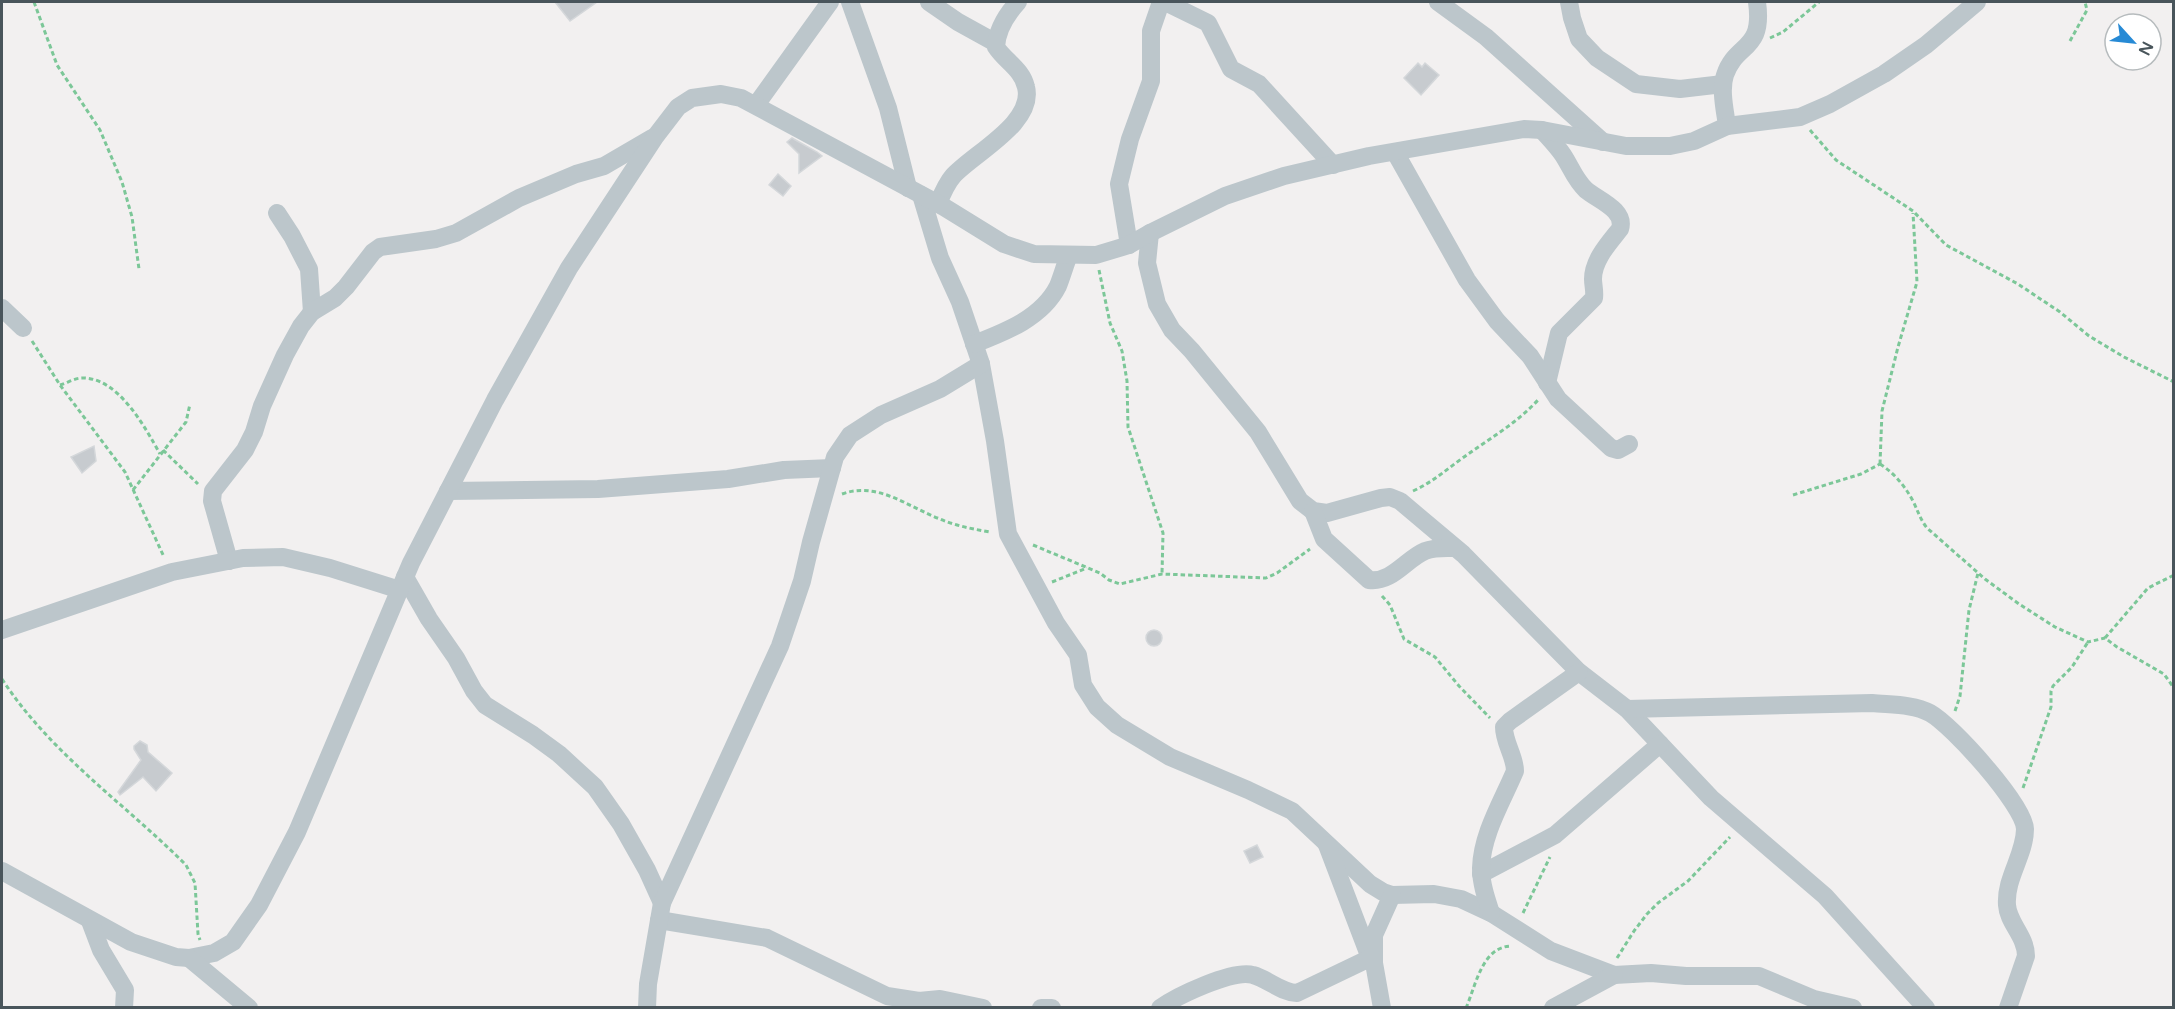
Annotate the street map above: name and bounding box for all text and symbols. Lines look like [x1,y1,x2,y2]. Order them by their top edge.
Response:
north arrow [2103,12,2163,72]
text: N [2134,38,2157,59]

